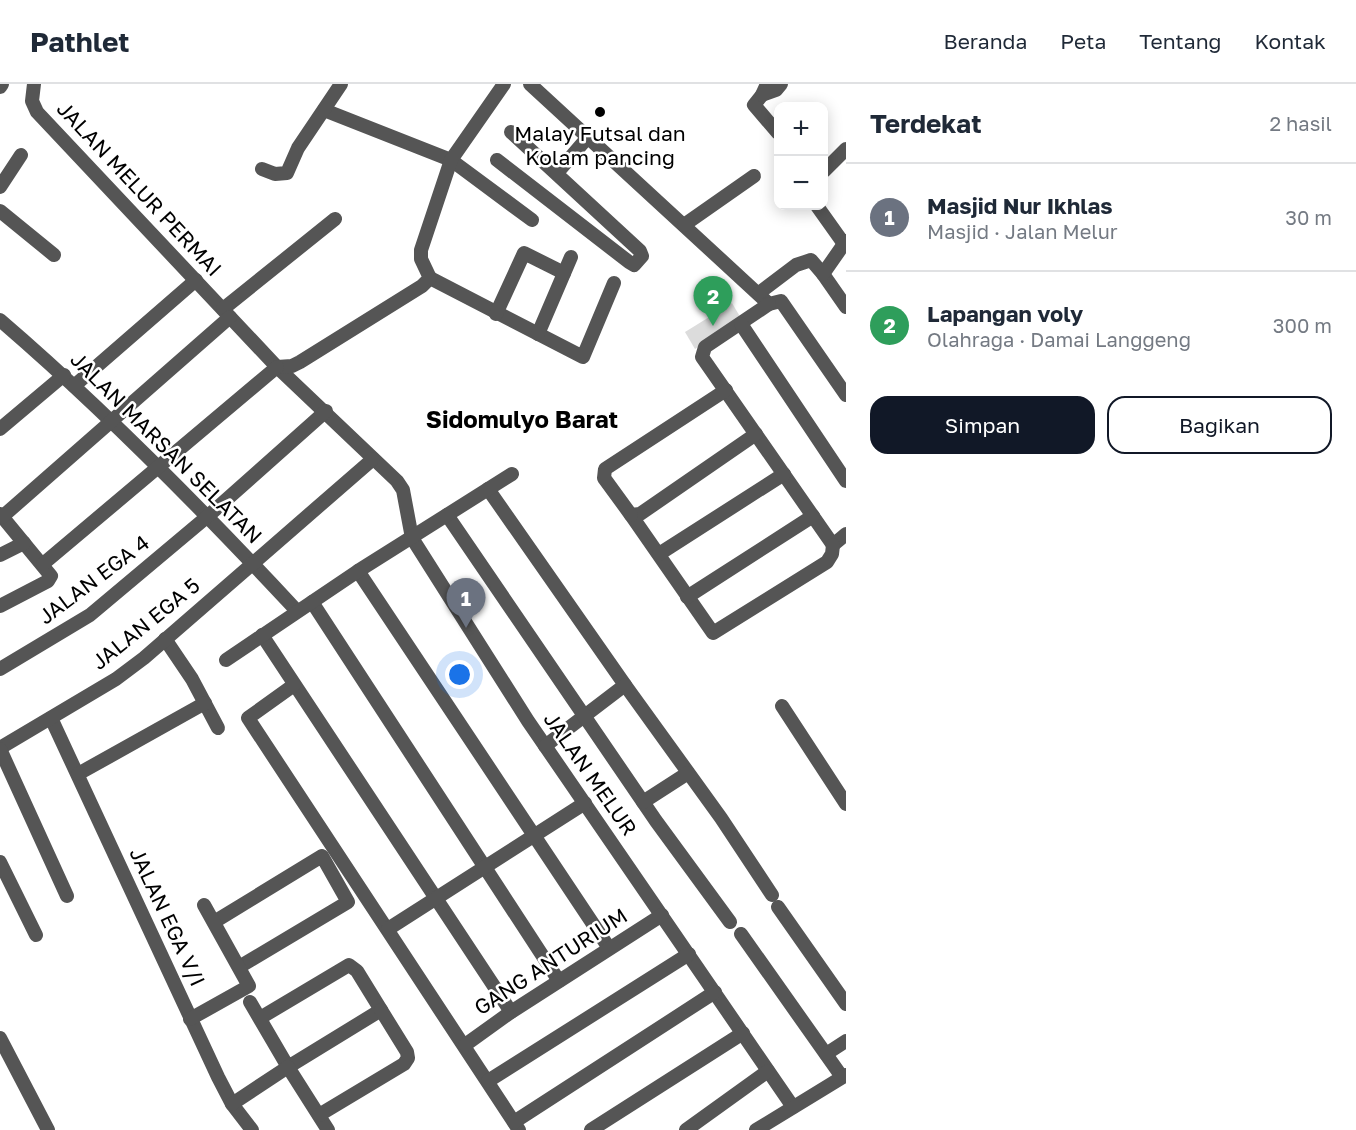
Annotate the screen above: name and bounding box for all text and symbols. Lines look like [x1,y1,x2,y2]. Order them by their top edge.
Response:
text: Pathlet [30,25,130,58]
text: Beranda [944,28,1027,54]
text: Peta [1060,28,1106,54]
text: Tentang [1139,28,1221,54]
text: Kontak [1254,28,1326,54]
street label: JALAN MELUR PERMAI [52,95,228,281]
map controls [774,102,828,210]
button: + [774,102,828,156]
marker: Malay Futsal dan Kolam pancing [593,105,607,119]
text: Terdekat [870,108,982,139]
text: 2 hasil [1269,111,1332,135]
place label: Malay Futsal dan Kolam pancing [514,120,686,170]
button: − [774,156,828,210]
text: Masjid Nur Ikhlas [927,192,1113,219]
text: 1 [884,205,895,229]
text: 30 m [1285,205,1332,229]
text: Masjid · Jalan Melur [927,219,1118,243]
pin: 2 [694,276,732,326]
text: Lapangan voly [927,300,1083,327]
text: 2 [883,313,896,337]
text: 300 m [1273,313,1332,337]
text: Olahraga · Damai Langgeng [927,327,1191,351]
street label: JALAN MARSAN SELATAN [65,346,268,549]
button: Simpan [870,396,1095,454]
button: Bagikan [1107,396,1332,454]
district label: Sidomulyo Barat [426,404,618,433]
street label: JALAN EGA 4 [33,529,154,629]
street label: JALAN EGA 5 [86,572,205,675]
pin: 1 [446,578,486,628]
your location [445,660,474,689]
street label: JALAN MELUR [539,707,643,840]
street label: JALAN EGA V/I [124,843,211,990]
street label: GANG ANTURIUM [469,902,632,1020]

